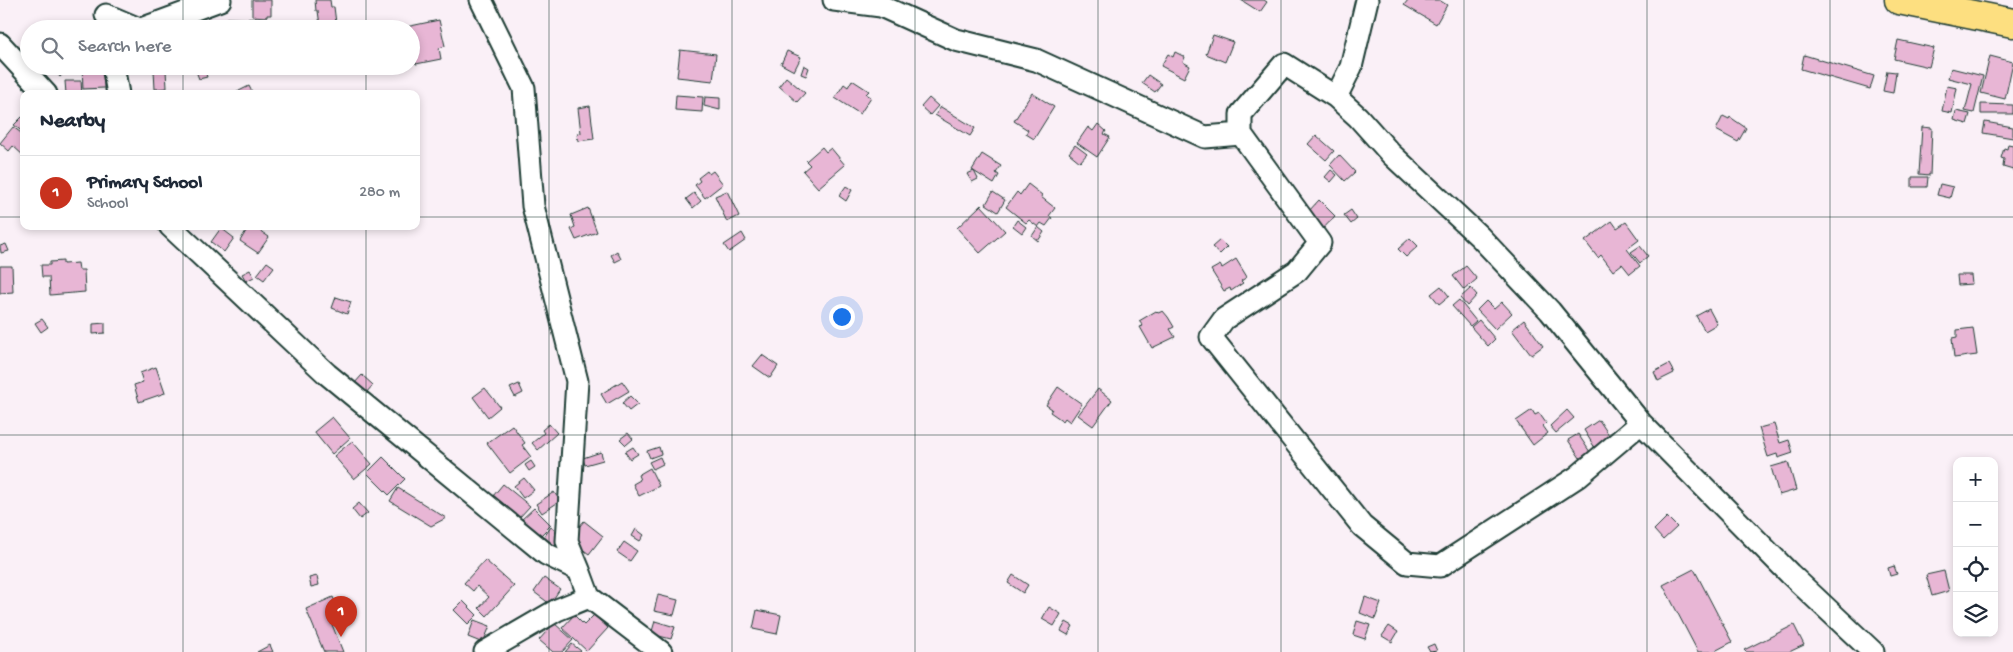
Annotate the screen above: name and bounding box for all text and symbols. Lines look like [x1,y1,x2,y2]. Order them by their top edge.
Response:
search box [20,20,420,75]
icon: search [38,34,66,62]
text: Search here [78,36,172,59]
text: Nearby [40,110,105,135]
text: Primary School [87,172,202,195]
text: 1 [53,184,59,203]
text: 280 m [359,184,400,203]
text: School [87,195,129,214]
your location [829,304,855,330]
map controls [1953,457,1998,637]
button: + [1953,457,1998,502]
button: − [1953,502,1998,547]
button: locate [1953,547,1998,592]
button: layers [1953,592,1998,637]
pin: 1 [325,596,357,637]

